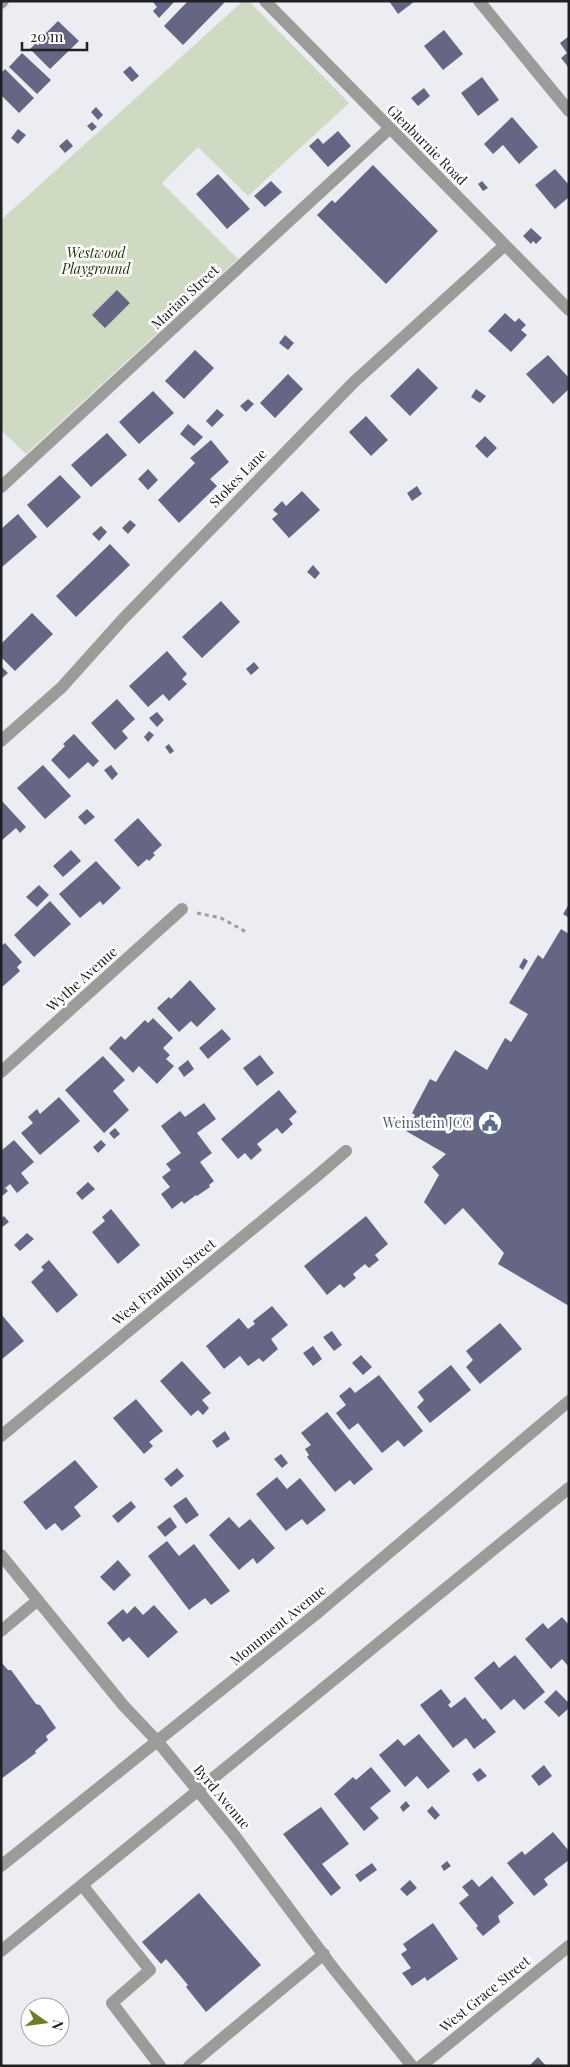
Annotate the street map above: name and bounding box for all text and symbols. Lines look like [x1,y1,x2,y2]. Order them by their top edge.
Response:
scale bar [22,20,88,52]
text: 20 m [30,26,64,46]
street label: Glenburnie Road [383,100,472,189]
park label: Westwood Playground [61,243,131,278]
street label: Marian Street [147,260,223,333]
street label: Stokes Lane [205,444,270,511]
street label: Wythe Avenue [42,942,121,1016]
public building icon: Weinstein JCC [477,1110,503,1136]
place label: Weinstein JCC [382,1113,472,1132]
street label: West Franklin Street [107,1233,220,1330]
street label: Monument Avenue [226,1580,329,1669]
street label: Byrd Avenue [190,1760,255,1833]
street label: West Grace Street [435,1951,535,2037]
north arrow [20,1997,70,2047]
text: N [48,2018,69,2032]

